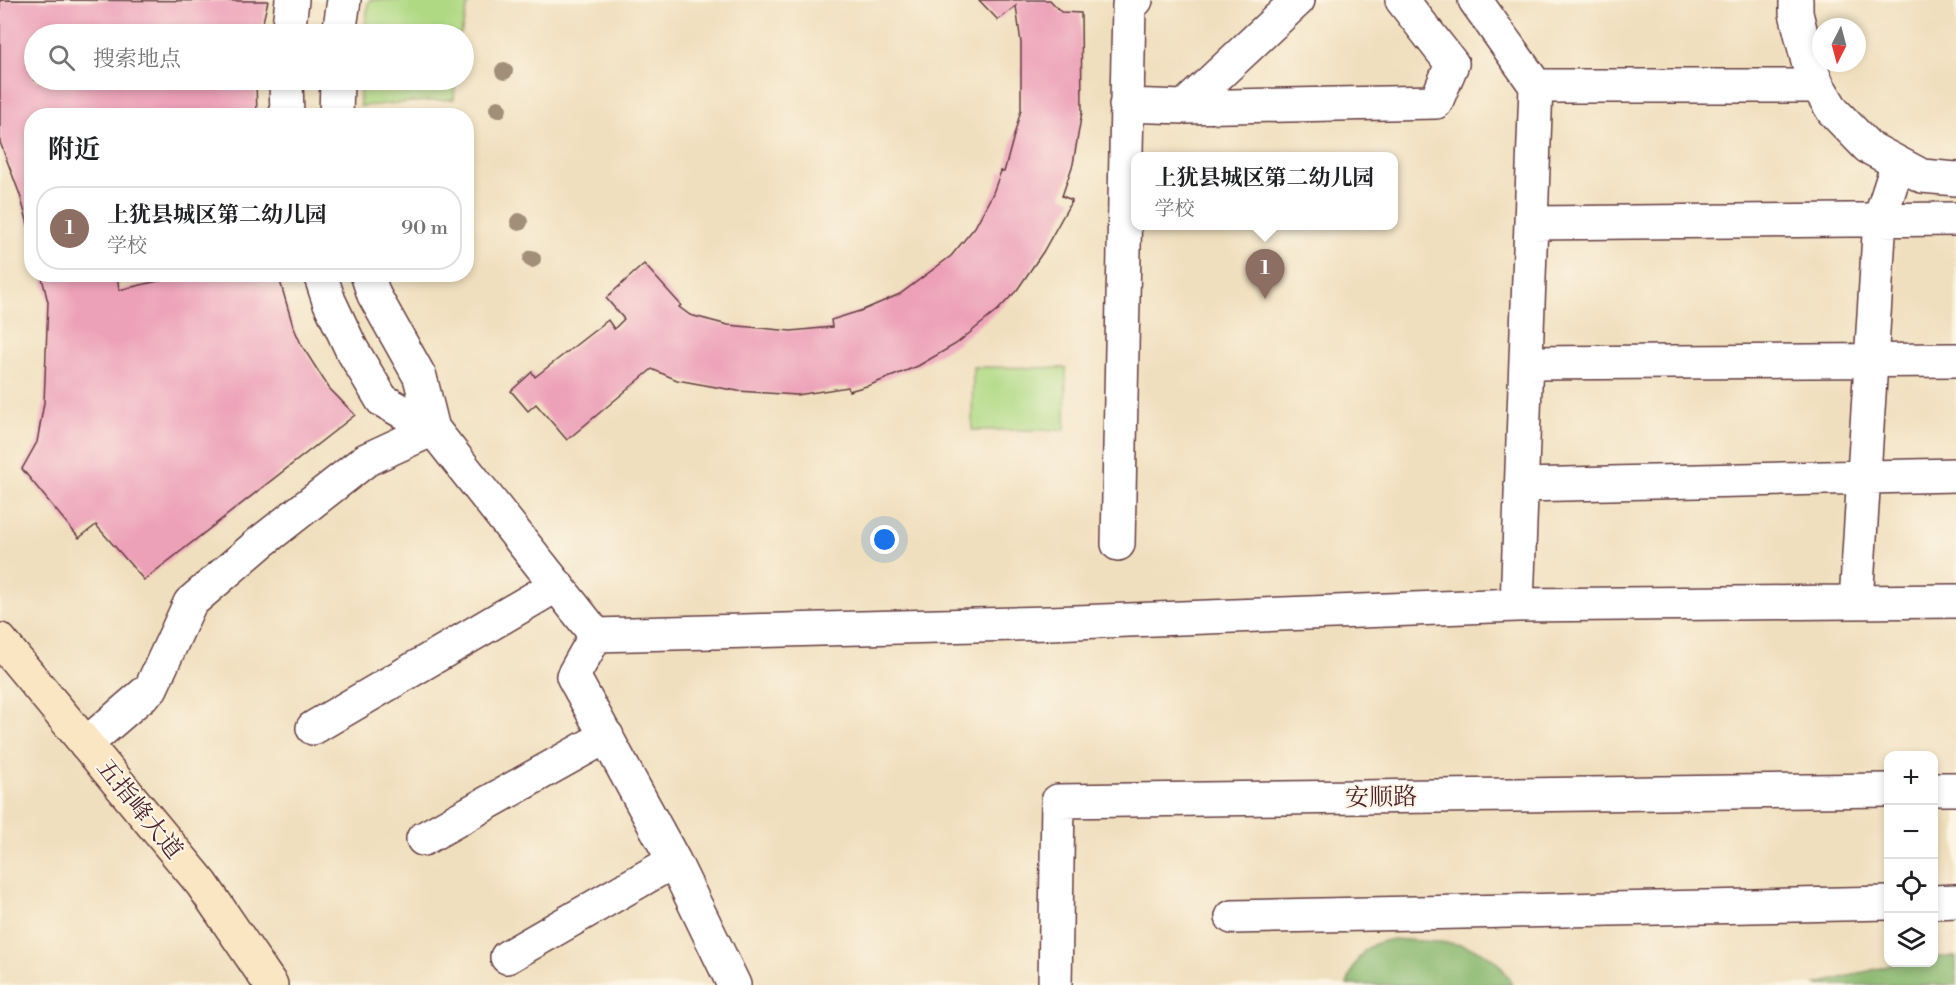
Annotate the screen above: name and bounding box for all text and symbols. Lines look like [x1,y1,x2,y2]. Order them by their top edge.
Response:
north arrow [1812,18,1866,72]
search box [24,24,474,90]
icon: search [45,41,78,74]
text: 搜索地点 [93,46,181,73]
text: 附近 [48,134,100,166]
popup [1131,152,1398,230]
text: 上犹县城区第二幼儿园 [1154,165,1375,192]
text: 学校 [1154,197,1194,222]
text: 上犹县城区第二幼儿园 [107,202,327,229]
text: 1 [65,216,74,241]
text: 90 m [401,216,448,241]
text: 学校 [107,234,147,259]
pin: 1 [1246,250,1284,299]
your location [870,525,899,554]
map controls [1884,751,1938,967]
button: + [1884,751,1938,805]
street label: 五指峰大道 [90,754,189,866]
street label: 安顺路 [1345,782,1417,814]
button: − [1884,805,1938,859]
button: locate [1884,859,1938,913]
button: layers [1884,913,1938,967]

